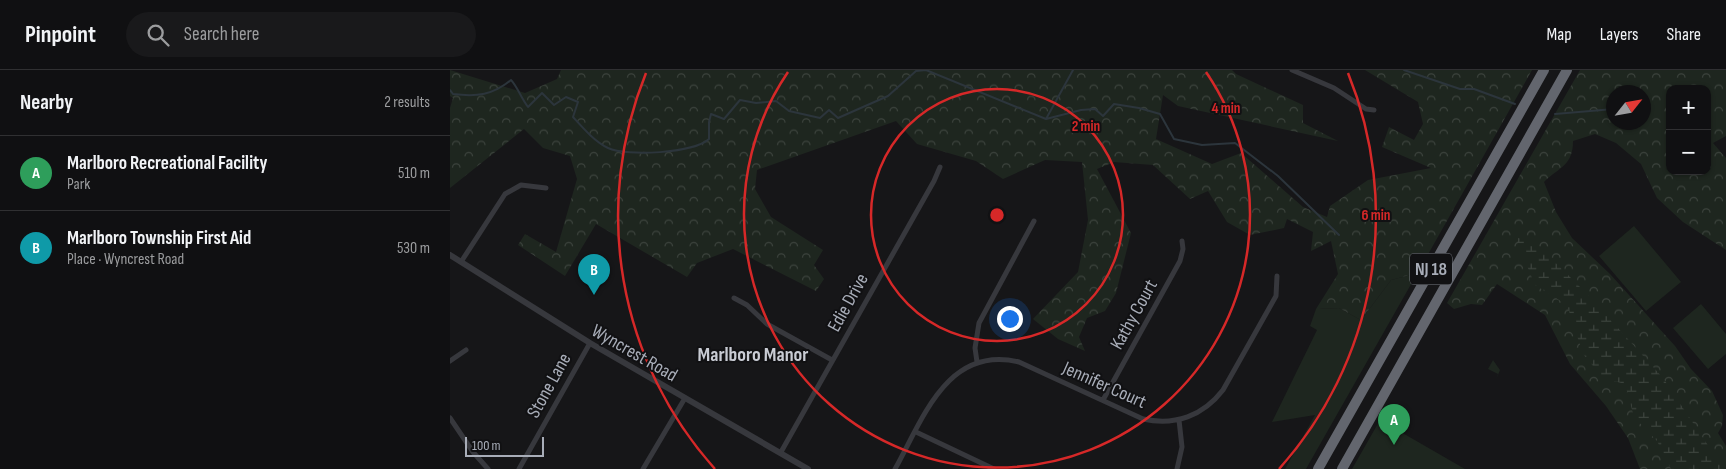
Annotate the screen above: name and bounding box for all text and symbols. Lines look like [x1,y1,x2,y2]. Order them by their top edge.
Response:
search box [126,12,476,57]
text: Pinpoint [25,20,96,49]
icon: search [144,21,172,49]
text: Search here [184,23,259,46]
text: Map [1547,24,1572,45]
text: Layers [1600,24,1639,45]
text: Share [1667,24,1701,45]
north arrow [1606,85,1651,130]
map controls [1666,85,1711,175]
button: + [1666,85,1711,130]
text: Nearby [20,90,73,115]
text: 2 results [384,93,430,112]
text: 4 min [1212,99,1240,118]
text: 2 min [1072,117,1100,136]
button: − [1666,130,1711,175]
text: Marlboro Recreational Facility [67,152,267,175]
text: A [32,164,40,183]
text: 510 m [398,164,430,183]
text: Park [67,175,90,194]
centre of rings [988,206,1006,224]
text: 6 min [1361,206,1391,225]
text: Marlboro Township First Aid [67,227,251,250]
text: B [32,239,40,258]
text: 530 m [397,239,430,258]
text: Place · Wyncrest Road [67,250,184,269]
road number: NJ 18 [1410,253,1452,284]
pin: B [578,254,610,295]
street label: Edie Drive [823,270,874,336]
street label: Kathy Court [1106,276,1163,354]
your location [997,306,1023,332]
street label: Wyncrest Road [587,320,681,387]
district label: Marlboro Manor [698,343,808,367]
street label: Stone Lane [522,349,576,422]
street label: Jennifer Court [1058,356,1150,414]
pin: A [1378,404,1410,445]
scale bar [465,434,544,457]
text: 100 m [472,437,501,454]

